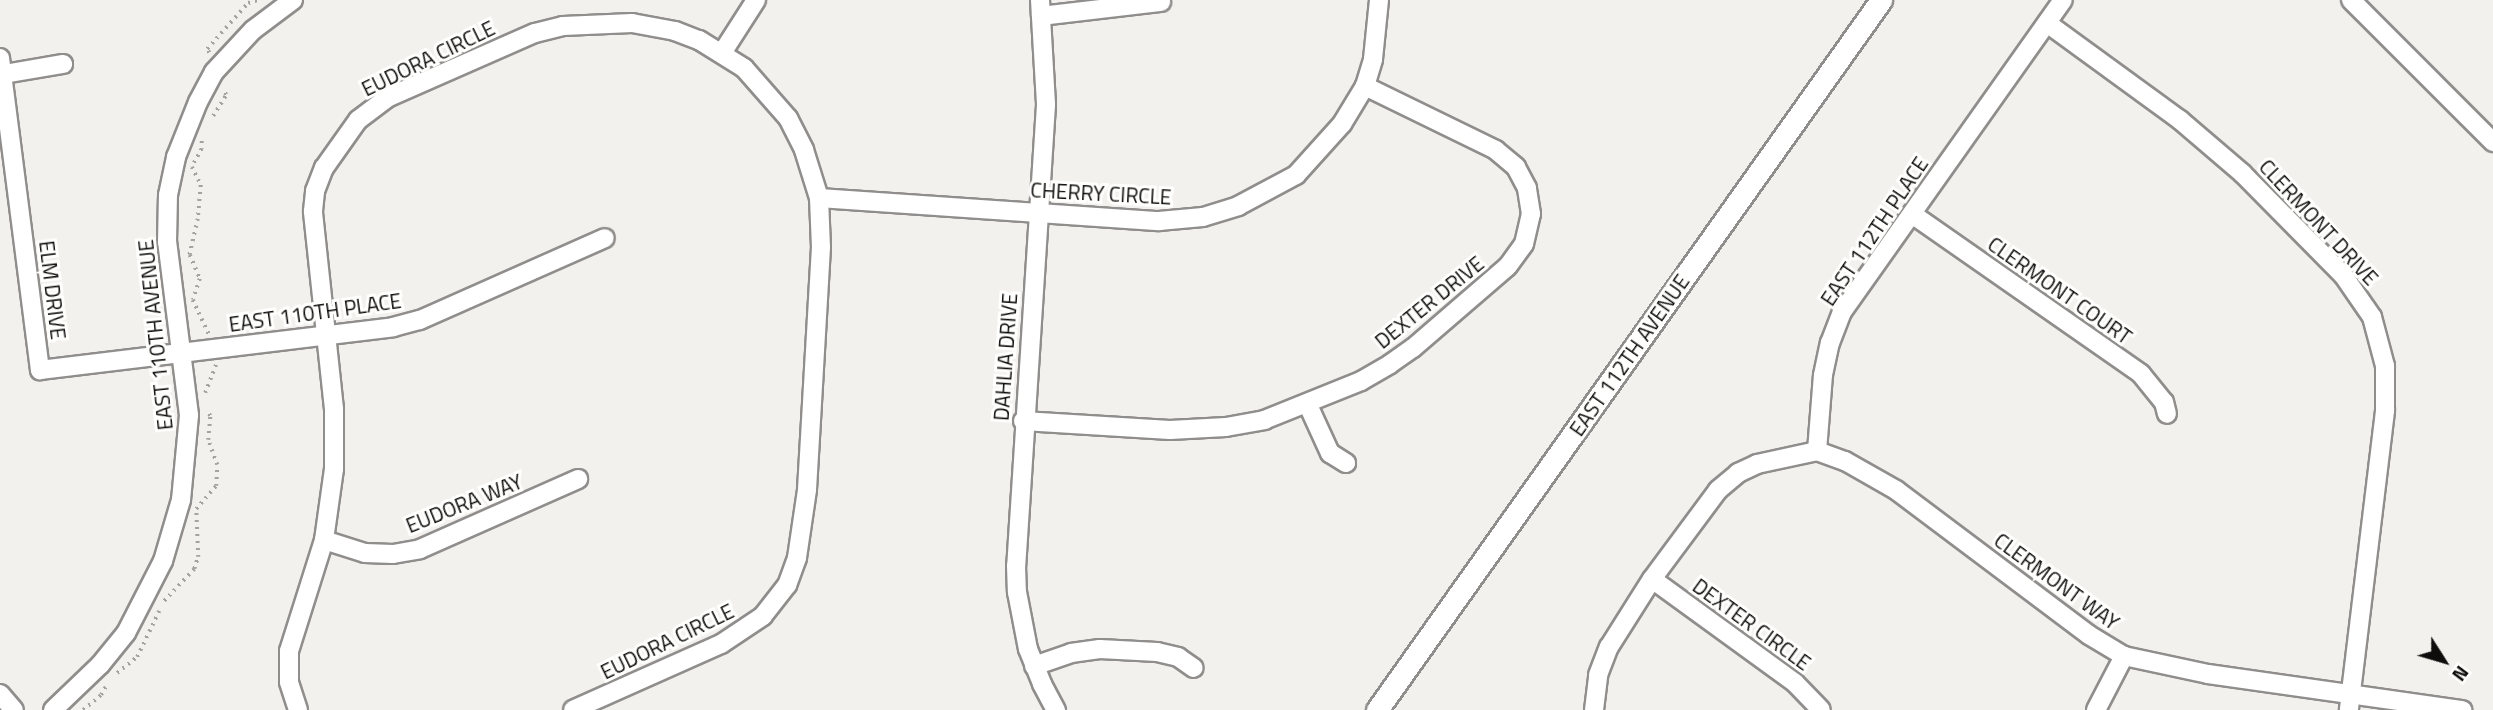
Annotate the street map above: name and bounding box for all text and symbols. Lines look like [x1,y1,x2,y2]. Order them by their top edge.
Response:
street label: EUDORA CIRCLE [357,15,499,101]
street label: EAST 112TH PLACE [1815,152,1933,310]
street label: CLERMONT DRIVE [2254,154,2384,290]
street label: CHERRY CIRCLE [1030,177,1172,209]
street label: CLERMONT COURT [1983,231,2137,349]
street label: ELM DRIVE [34,239,72,341]
street label: EAST 110TH AVENUE [132,239,178,431]
street label: DEXTER DRIVE [1370,250,1488,354]
street label: EAST 112TH AVENUE [1564,269,1694,441]
street label: EAST 110TH PLACE [227,287,403,337]
street label: DAHLIA DRIVE [988,292,1022,422]
street label: EUDORA WAY [402,468,526,538]
street label: CLERMONT WAY [1990,527,2124,635]
street label: DEXTER CIRCLE [1688,573,1816,675]
street label: EUDORA CIRCLE [596,598,738,684]
north arrow [2409,626,2479,696]
text: N [2446,660,2477,688]

